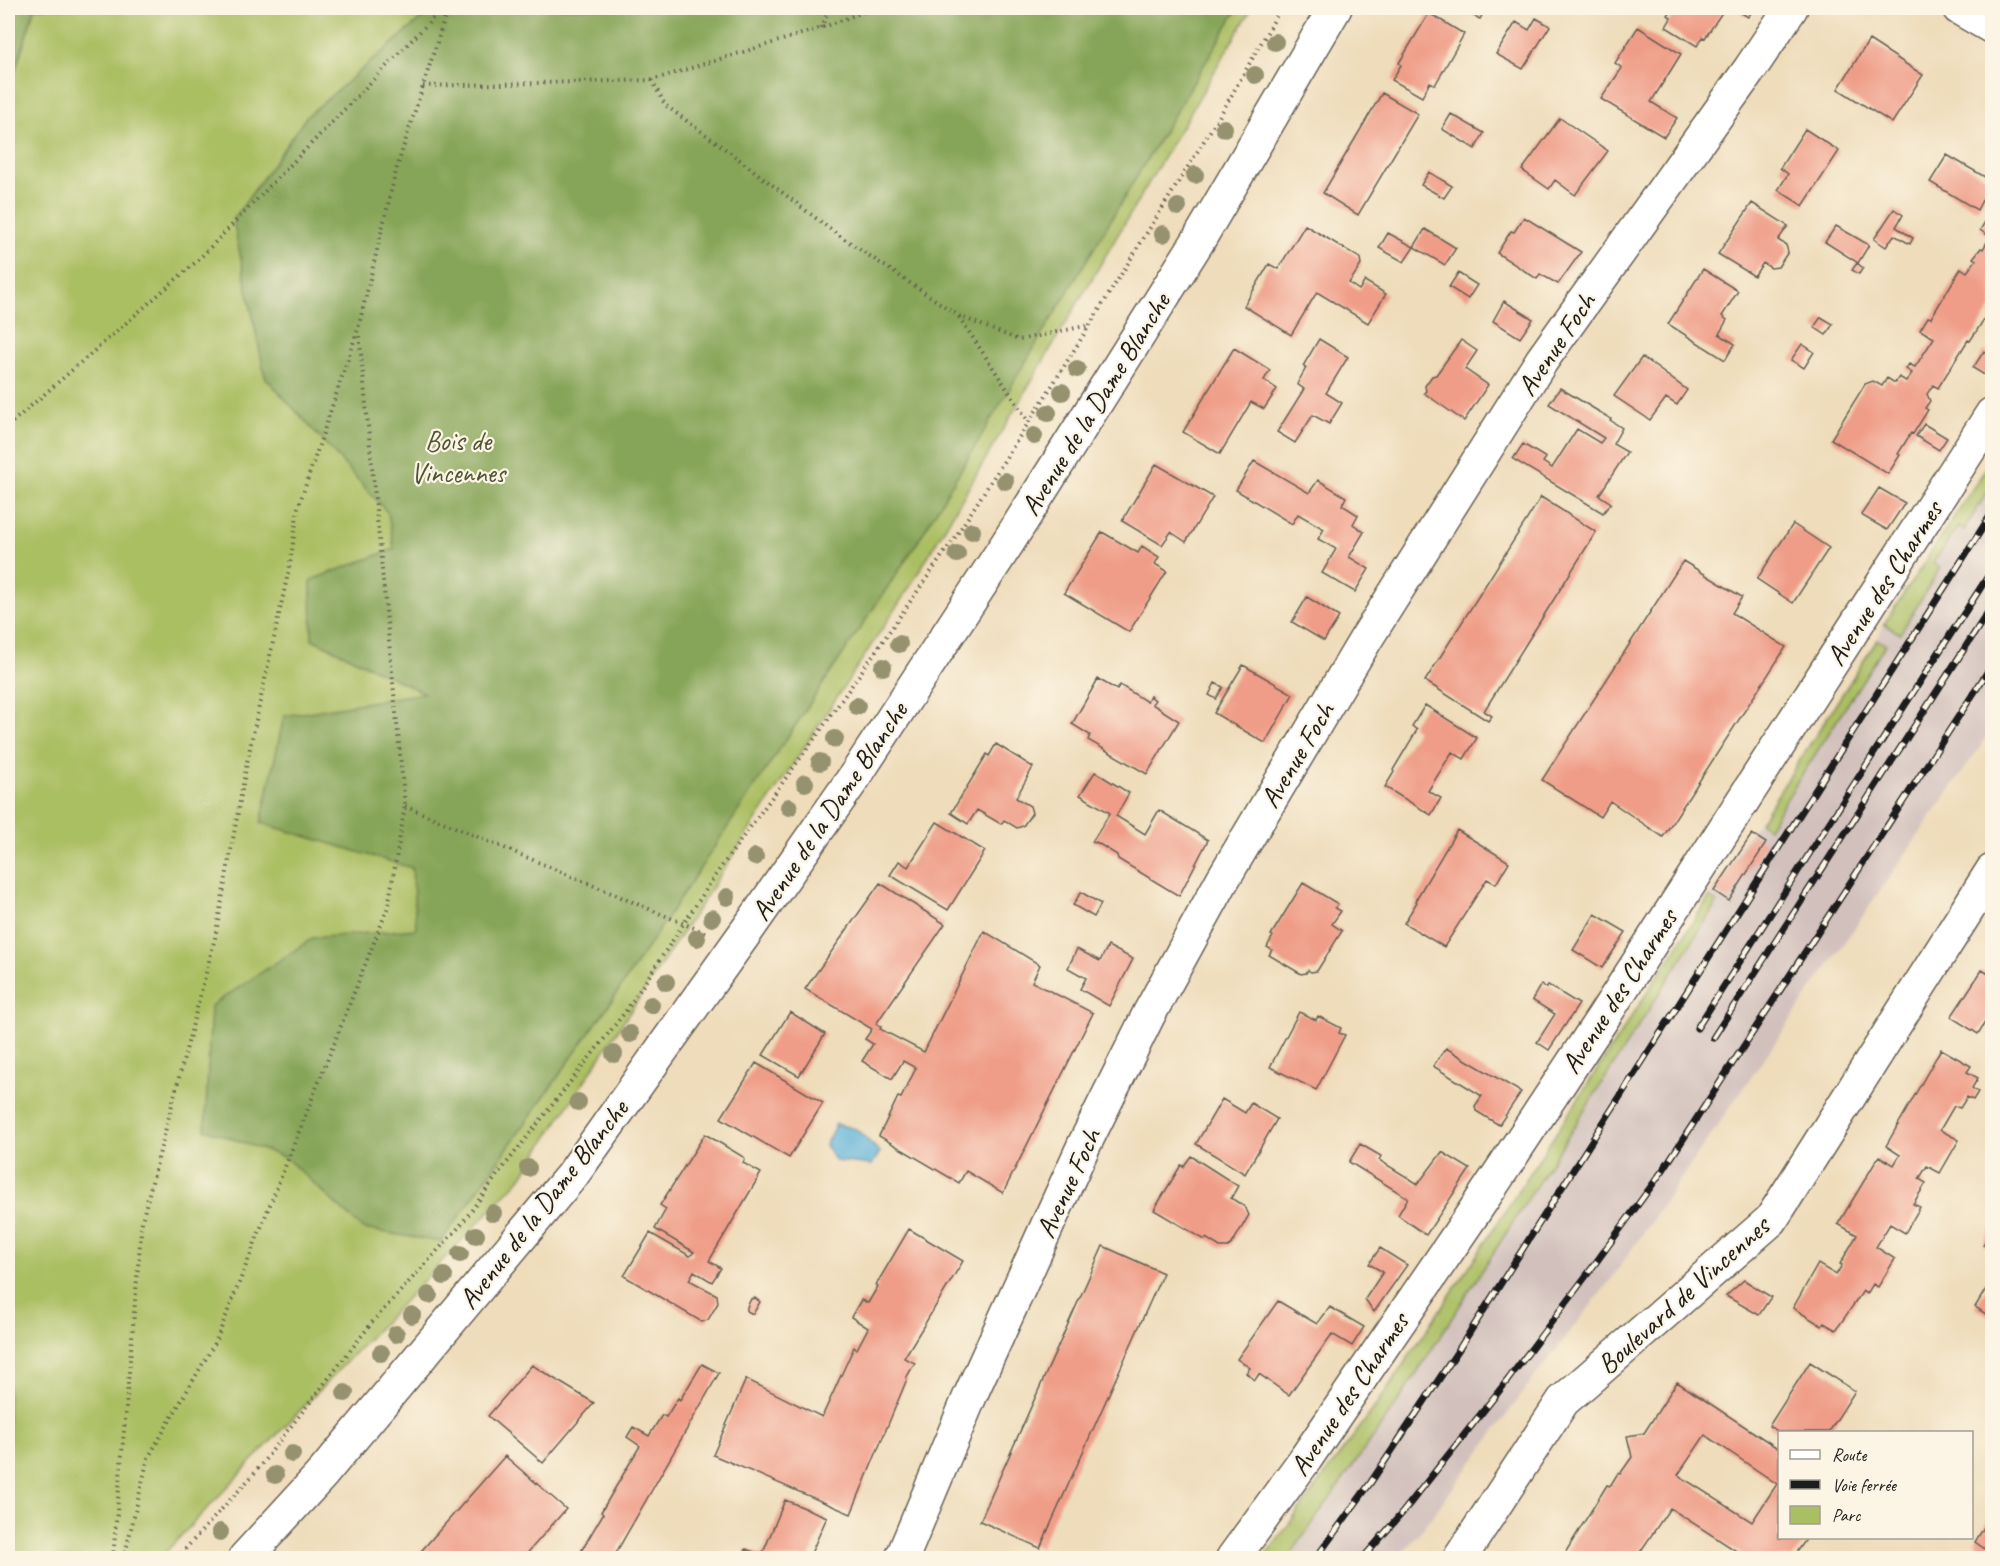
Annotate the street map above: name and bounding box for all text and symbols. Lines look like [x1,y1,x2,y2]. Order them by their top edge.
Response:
street label: Avenue Foch [1509,284,1604,402]
street label: Avenue de la Dame Blanche [1012,285,1179,522]
park label: Bois de Vincennes [411,423,508,490]
street label: Avenue des Charmes [1818,492,1952,672]
street label: Avenue de la Dame Blanche [743,694,916,927]
street label: Avenue Foch [1252,694,1343,814]
street label: Avenue des Charmes [1553,900,1687,1080]
street label: Avenue de la Dame Blanche [450,1091,637,1316]
street label: Avenue Foch [1028,1121,1109,1243]
street label: Boulevard de Vincennes [1590,1207,1778,1381]
street label: Avenue des Charmes [1282,1304,1418,1482]
legend [1778,1431,1973,1539]
text: Route [1832,1444,1867,1466]
text: Voie ferrée [1832,1474,1897,1496]
text: Parc [1832,1504,1861,1526]

